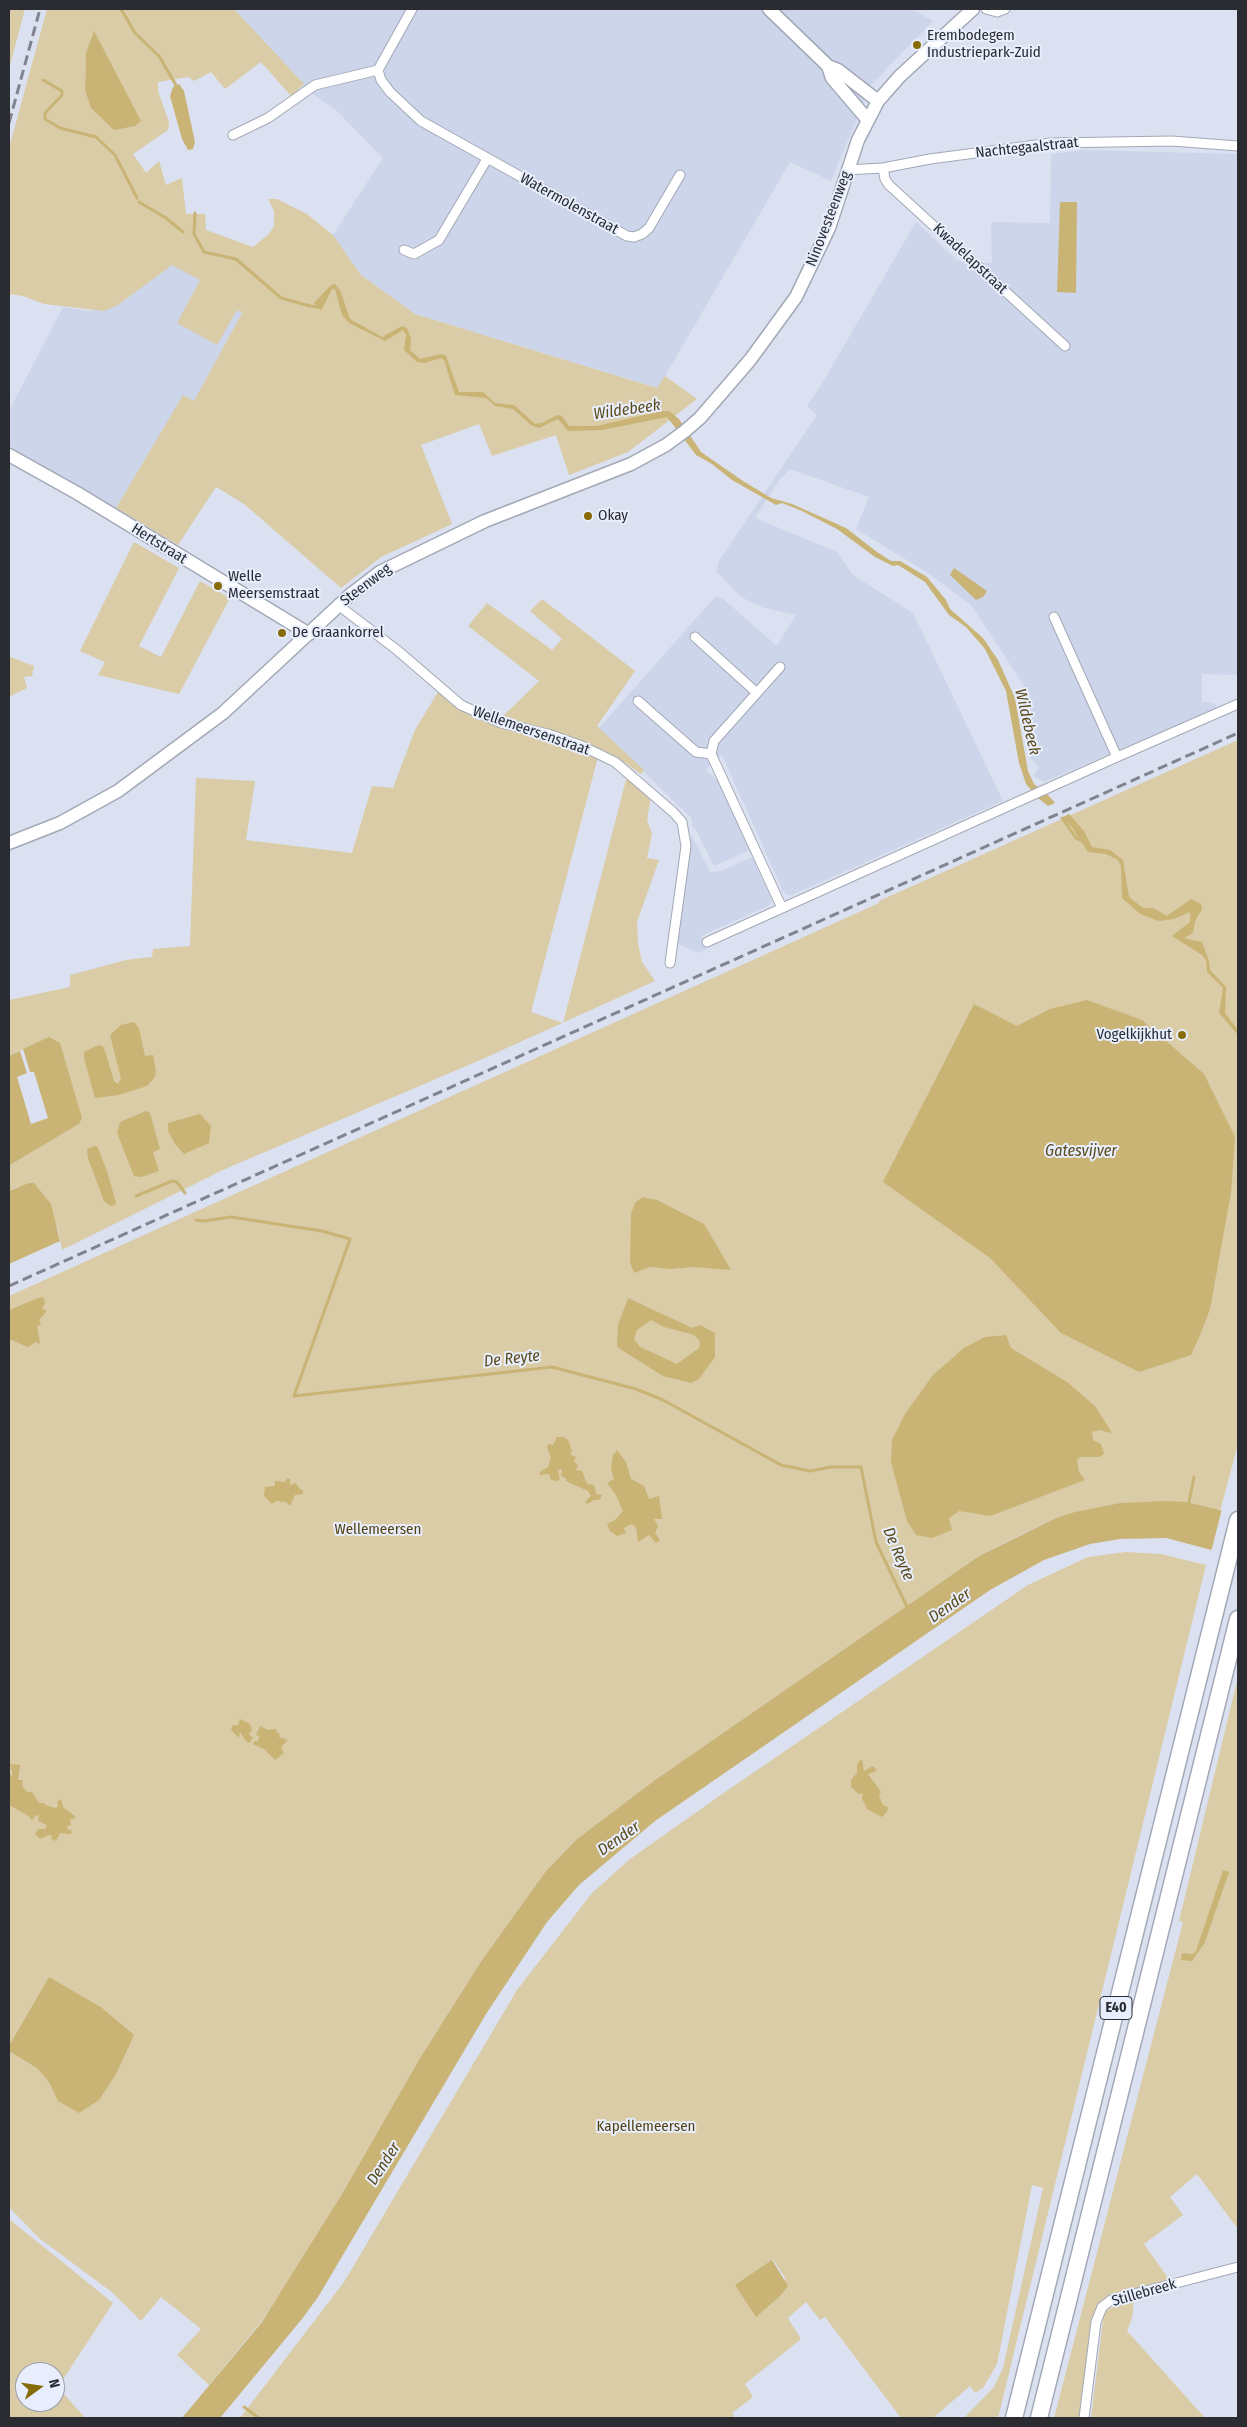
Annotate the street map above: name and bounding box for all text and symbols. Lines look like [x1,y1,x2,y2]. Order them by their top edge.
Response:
place label: Erembodegem Industriepark-Zuid [927,27,1041,62]
marker: Erembodegem Industriepark-Zuid [911,39,923,51]
street label: Nachtegaalstraat [975,134,1079,162]
street label: Ninovesteenweg [803,169,855,269]
street label: Watermolenstraat [517,170,621,238]
street label: Kwadelapstraat [929,220,1011,298]
water label: Wildebeek [592,396,662,424]
place label: Okay [598,507,628,525]
marker: Okay [582,510,594,522]
street label: Hertstraat [128,520,190,568]
street label: Steenweg [337,560,395,610]
place label: Welle Meersemstraat [228,568,319,603]
marker: Welle Meersemstraat [212,580,224,592]
place label: De Graankorrel [292,624,384,642]
marker: De Graankorrel [276,627,288,639]
water label: Wildebeek [1010,687,1044,757]
street label: Wellemeersenstraat [470,703,592,759]
place label: Vogelkijkhut [1096,1026,1172,1044]
marker: Vogelkijkhut [1176,1029,1188,1041]
water label: Gatesvijver [1045,1142,1117,1162]
water label: De Reyte [483,1347,541,1371]
park label: Wellemeersen [335,1521,421,1539]
water label: De Reyte [878,1524,918,1584]
water label: Dender [925,1585,975,1627]
water label: Dender [594,1818,644,1860]
road number: E40 [1100,1996,1132,2020]
park label: Kapellemeersen [597,2118,695,2136]
water label: Dender [363,2139,405,2189]
street label: Stillebreek [1110,2275,1178,2311]
north arrow [15,2362,65,2412]
text: N [45,2377,63,2390]

